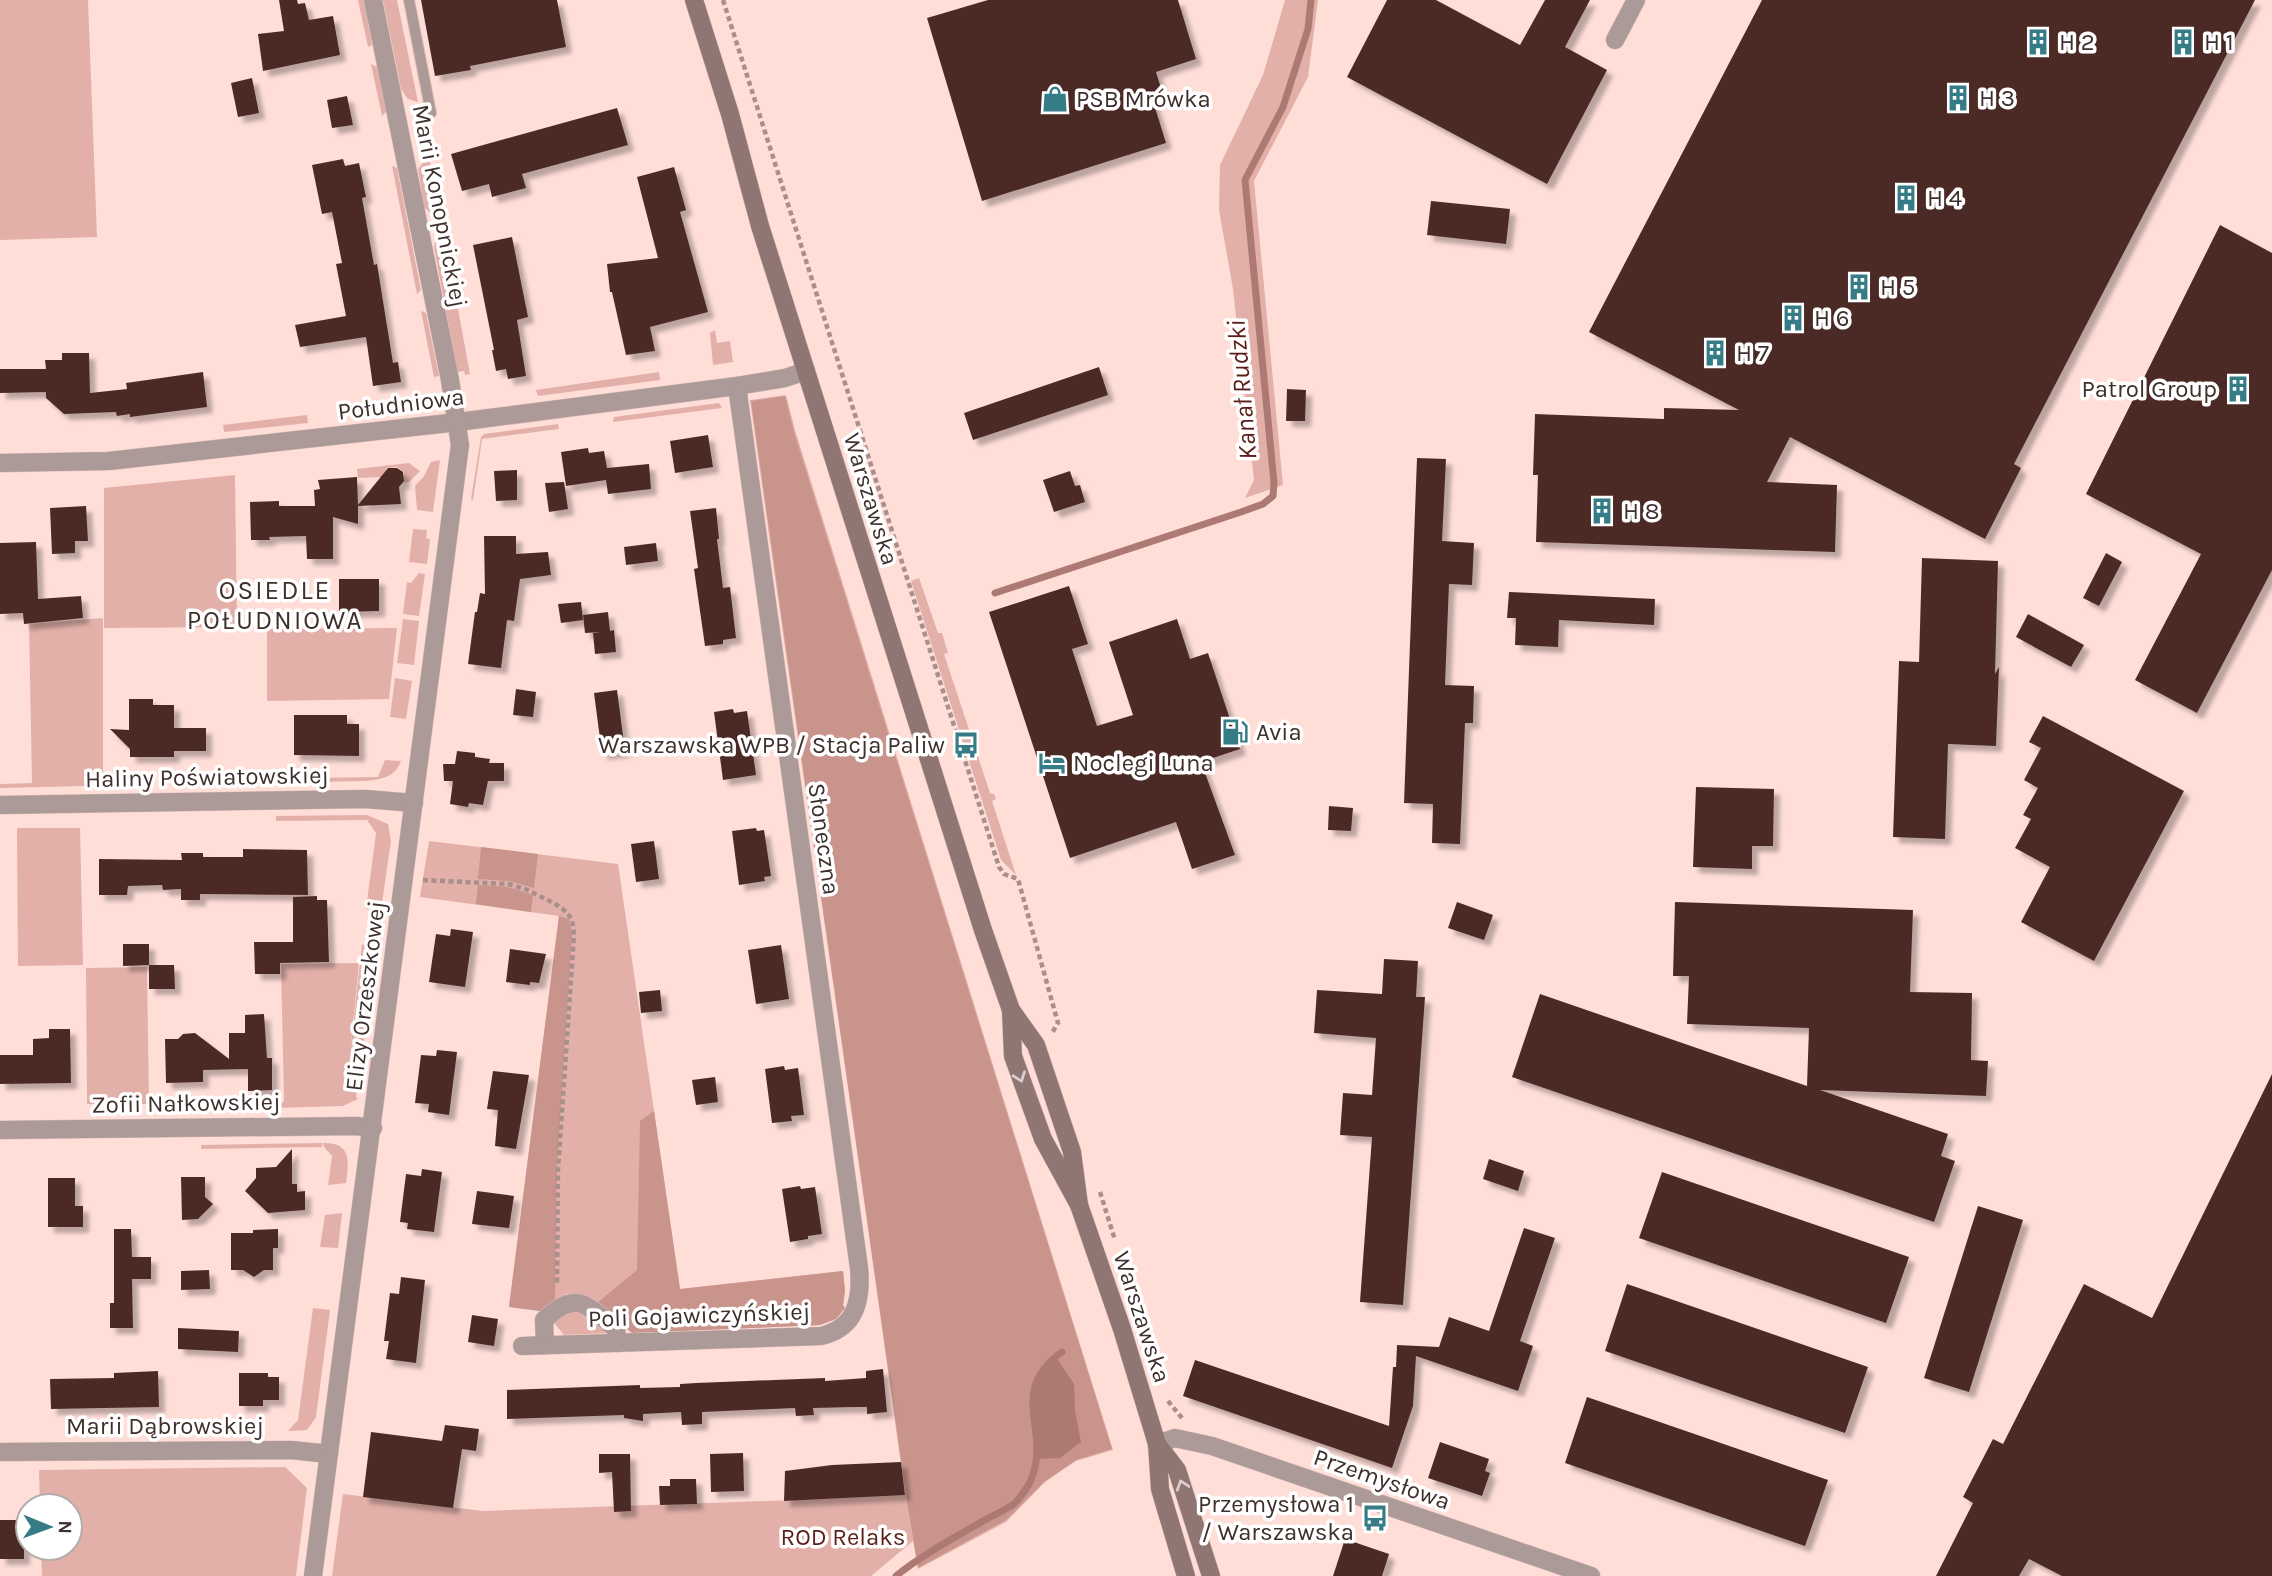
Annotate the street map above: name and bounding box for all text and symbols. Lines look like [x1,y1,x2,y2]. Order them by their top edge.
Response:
building icon: H 2 [2023,27,2053,57]
building icon: H 1 [2168,27,2198,57]
place label: H 2 [2059,28,2095,56]
place label: H 1 [2204,28,2234,56]
building icon: H 3 [1943,83,1973,113]
shop icon: PSB Mrówka [1040,84,1070,114]
place label: H 3 [1979,84,2015,112]
place label: PSB Mrówka [1076,85,1211,113]
street label: Marii Konopnickiej [407,102,473,310]
building icon: H 4 [1891,183,1921,213]
place label: H 4 [1927,184,1962,212]
building icon: H 5 [1844,272,1874,302]
place label: H 5 [1880,273,1915,301]
building icon: H 6 [1778,303,1808,333]
place label: H 6 [1814,304,1849,332]
water label: Kanał Rudzki [1220,319,1264,461]
building icon: H 7 [1700,338,1730,368]
place label: H 7 [1736,339,1769,367]
building icon: Patrol Group [2223,374,2253,404]
place label: Patrol Group [2081,375,2217,403]
street label: Południowa [336,382,466,426]
street label: Warszawska [838,430,904,568]
building icon: H 8 [1587,496,1617,526]
place label: H 8 [1623,497,1660,525]
district label: OSIEDLE POŁUDNIOWA [187,575,363,636]
fuel station icon: Avia [1220,717,1250,747]
place label: Avia [1256,718,1302,746]
bus stop icon: Warszawska WPB / Stacja Paliw [951,730,981,760]
place label: Warszawska WPB / Stacja Paliw [598,731,945,759]
hotel icon: Noclegi Luna [1037,748,1067,778]
place label: Noclegi Luna [1073,749,1214,777]
street label: Haliny Poświatowskiej [85,761,329,793]
street label: Słoneczna [802,781,846,897]
street label: Elizy Orzeszkowej [339,899,391,1093]
one-way arrow [1012,1070,1026,1082]
street label: Zofii Nałkowskiej [91,1087,281,1119]
street label: Warszawska [1108,1248,1176,1386]
street label: Poli Gojawiczyńskiej [587,1297,811,1333]
street label: Marii Dąbrowskiej [66,1412,264,1440]
street label: Przemysłowa [1310,1443,1454,1515]
one-way arrow [1176,1480,1190,1492]
place label: Przemysłowa 1 / Warszawska [1198,1490,1354,1546]
north arrow [14,1492,84,1562]
bus stop icon: Przemysłowa 1 / Warszawska [1360,1503,1390,1533]
text: N [54,1520,76,1534]
park label: ROD Relaks [781,1523,905,1551]

